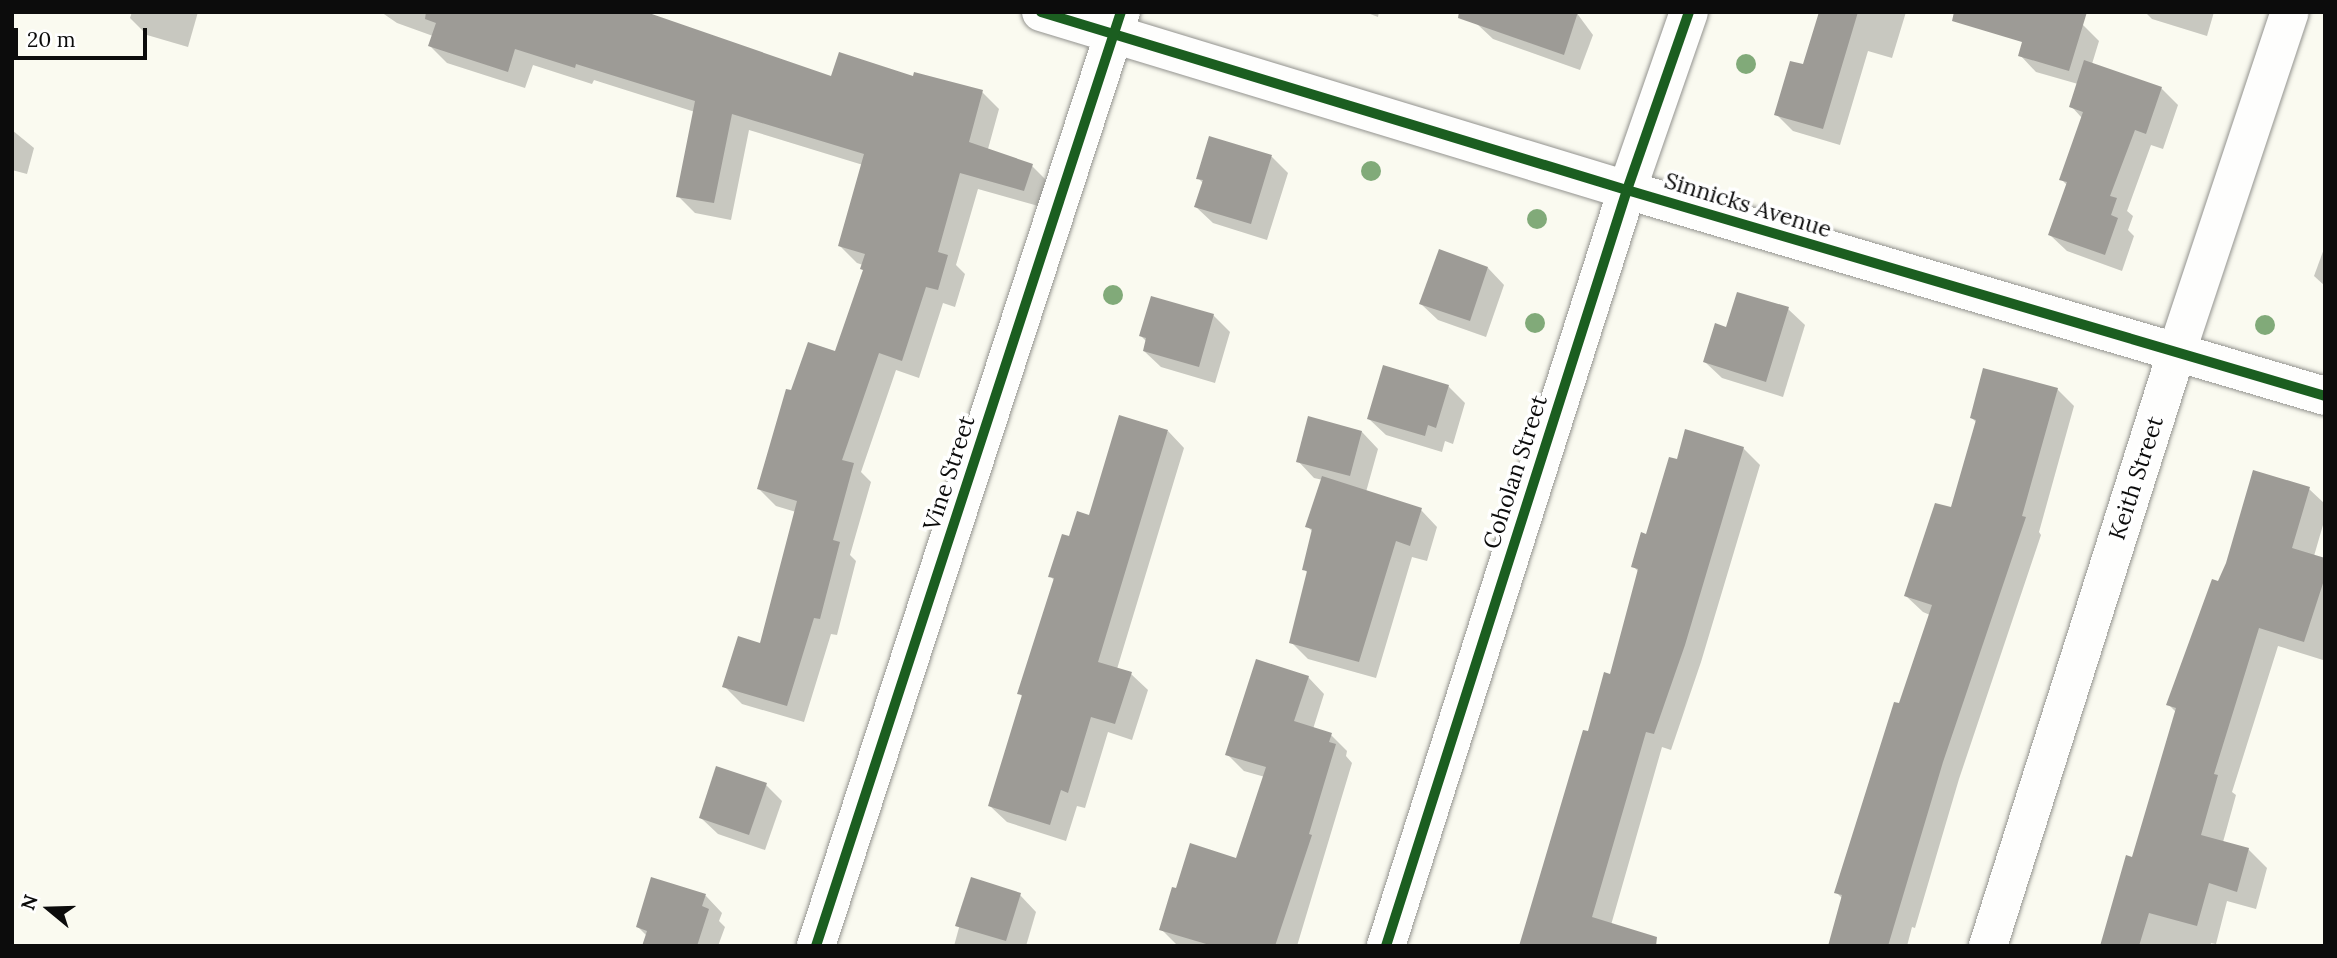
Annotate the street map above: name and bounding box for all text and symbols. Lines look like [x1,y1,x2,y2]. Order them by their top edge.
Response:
scale bar [18,14,150,58]
text: 20 m [27,26,76,53]
street label: Sinnicks Avenue [1661,166,1835,244]
street label: Coholan Street [1477,392,1553,552]
street label: Vine Street [918,412,980,534]
street label: Keith Street [2103,413,2169,543]
north arrow [14,874,84,944]
text: N [15,891,43,913]

